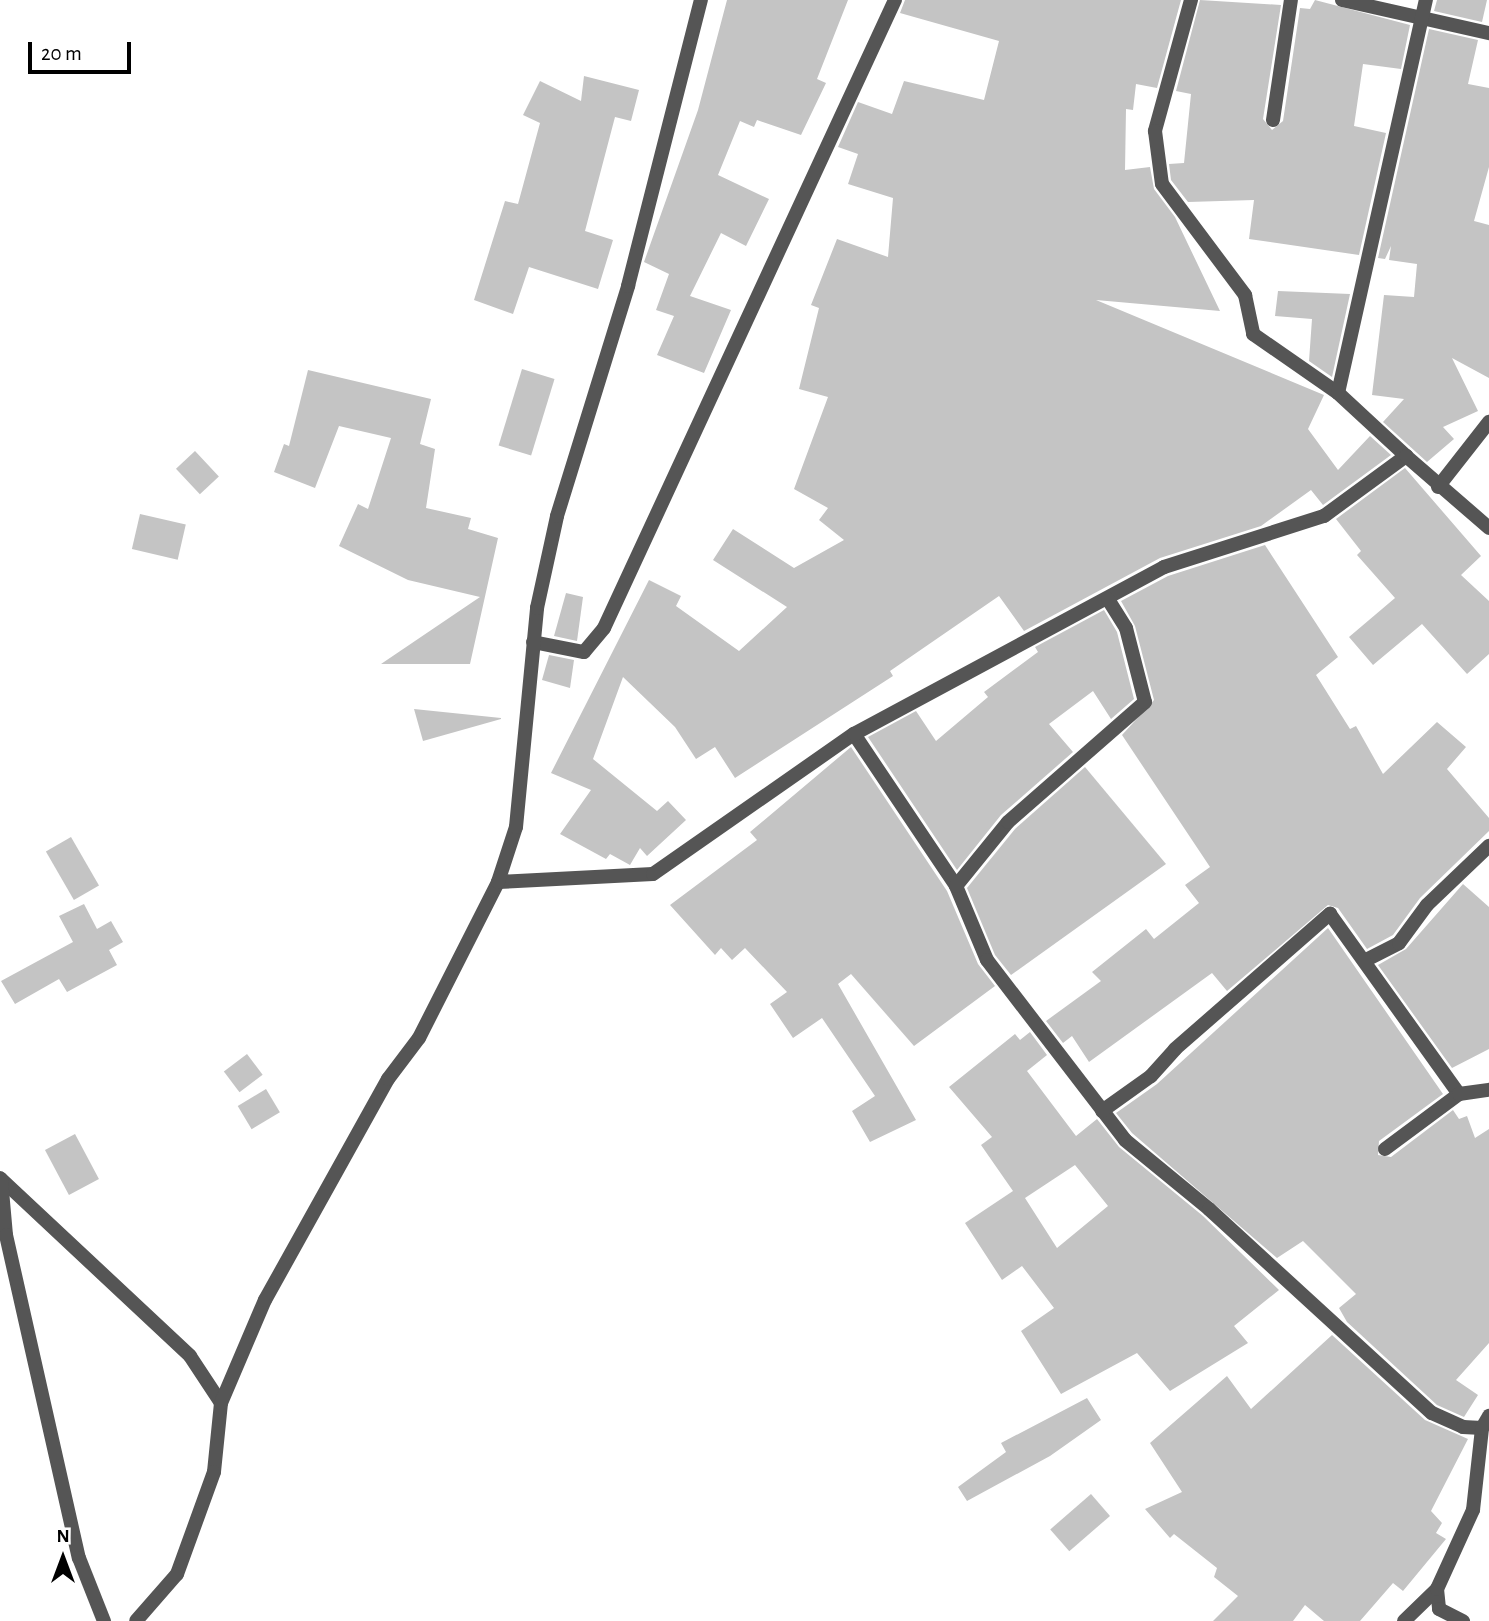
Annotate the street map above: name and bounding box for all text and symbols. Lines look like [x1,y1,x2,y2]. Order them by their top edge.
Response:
scale bar [32,28,135,72]
text: 20 m [41,43,82,64]
north arrow [28,1523,98,1593]
text: N [56,1527,70,1546]

